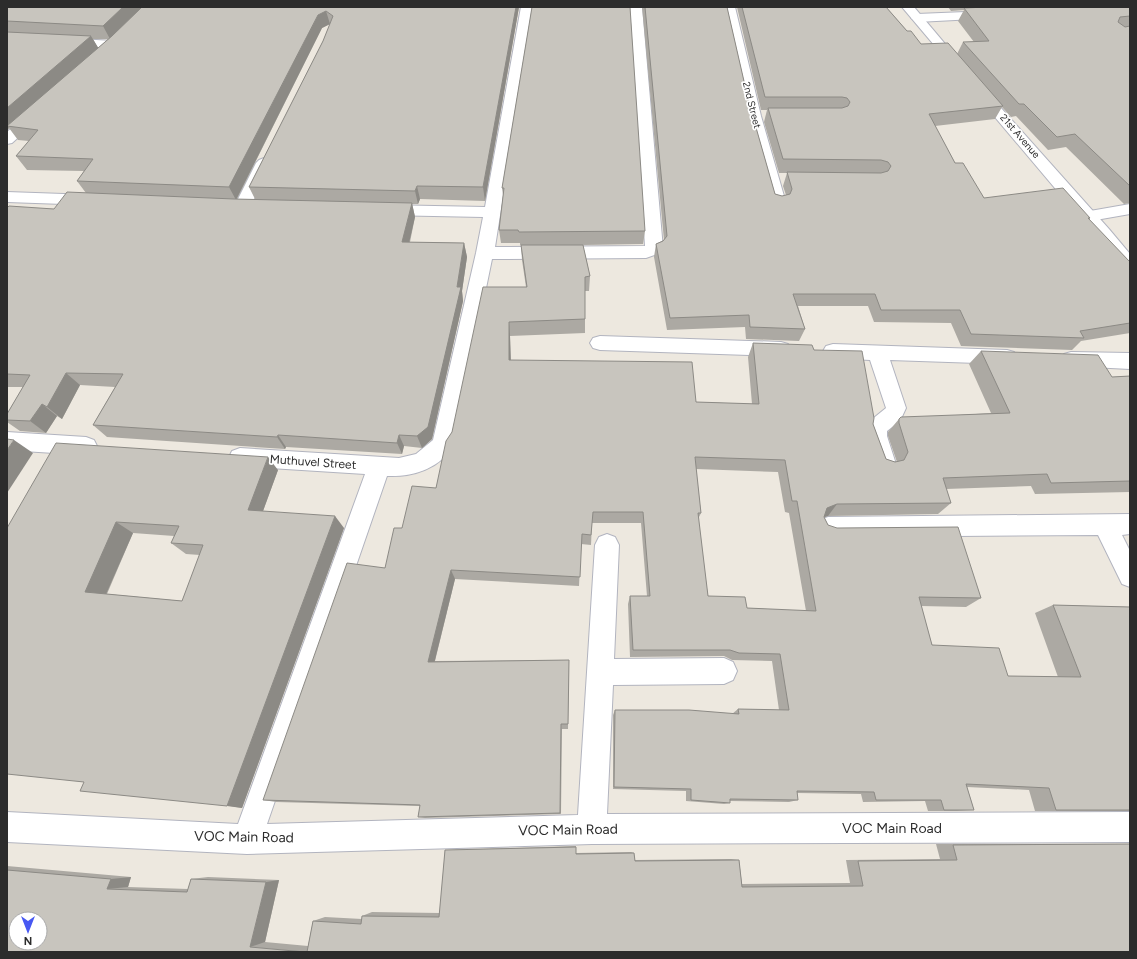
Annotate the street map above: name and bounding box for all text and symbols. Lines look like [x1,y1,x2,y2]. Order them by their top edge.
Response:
street label: 2nd Street [740,80,764,130]
street label: 21st Avenue [997,111,1043,161]
street label: Muthuvel Street [269,452,357,472]
street label: VOC Main Road [842,820,942,837]
street label: VOC Main Road [518,821,618,839]
street label: VOC Main Road [194,828,294,846]
north arrow [8,911,48,951]
text: N [24,934,32,947]

